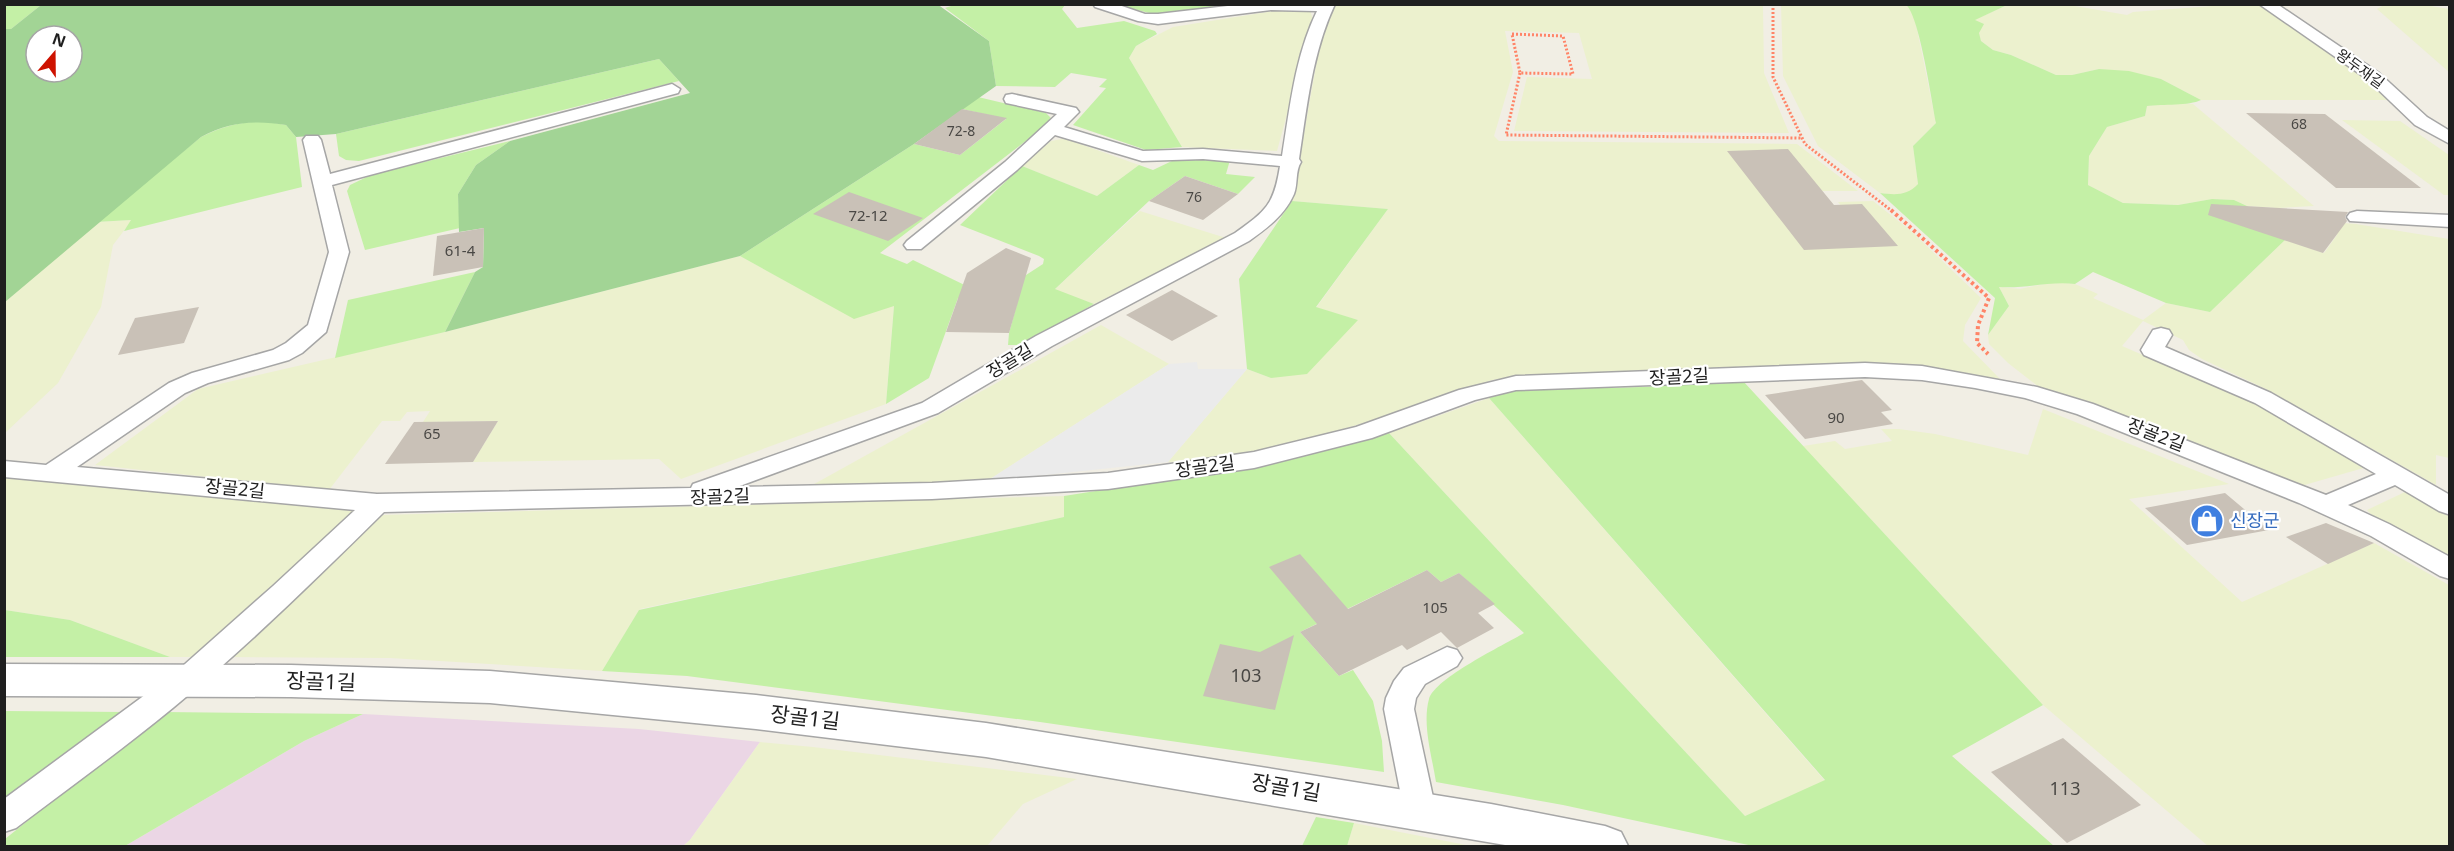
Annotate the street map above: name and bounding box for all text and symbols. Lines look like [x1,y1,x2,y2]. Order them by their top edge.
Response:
north arrow [24,24,84,84]
text: N [49,27,69,52]
street label: 왕두재길 [2332,44,2389,93]
house number: 68 [2291,114,2307,133]
house number: 72-8 [947,121,975,140]
house number: 76 [1186,187,1202,206]
house number: 72-12 [848,205,888,225]
house number: 61-4 [445,240,476,260]
street label: 장골길 [982,337,1037,383]
street label: 장골2길 [1648,362,1710,390]
house number: 90 [1827,407,1845,427]
street label: 장골2길 [2124,412,2189,456]
house number: 65 [423,423,441,443]
street label: 장골2길 [1173,450,1236,482]
street label: 장골2길 [204,473,266,503]
street label: 장골2길 [690,483,750,509]
shop icon: 신장군 [2189,503,2225,539]
place label: 신장군 [2230,508,2280,532]
house number: 105 [1422,597,1448,617]
house number: 103 [1231,663,1261,687]
street label: 장골1길 [286,666,356,696]
street label: 장골1길 [769,699,842,735]
street label: 장골1길 [1249,767,1323,807]
house number: 113 [2050,776,2080,800]

